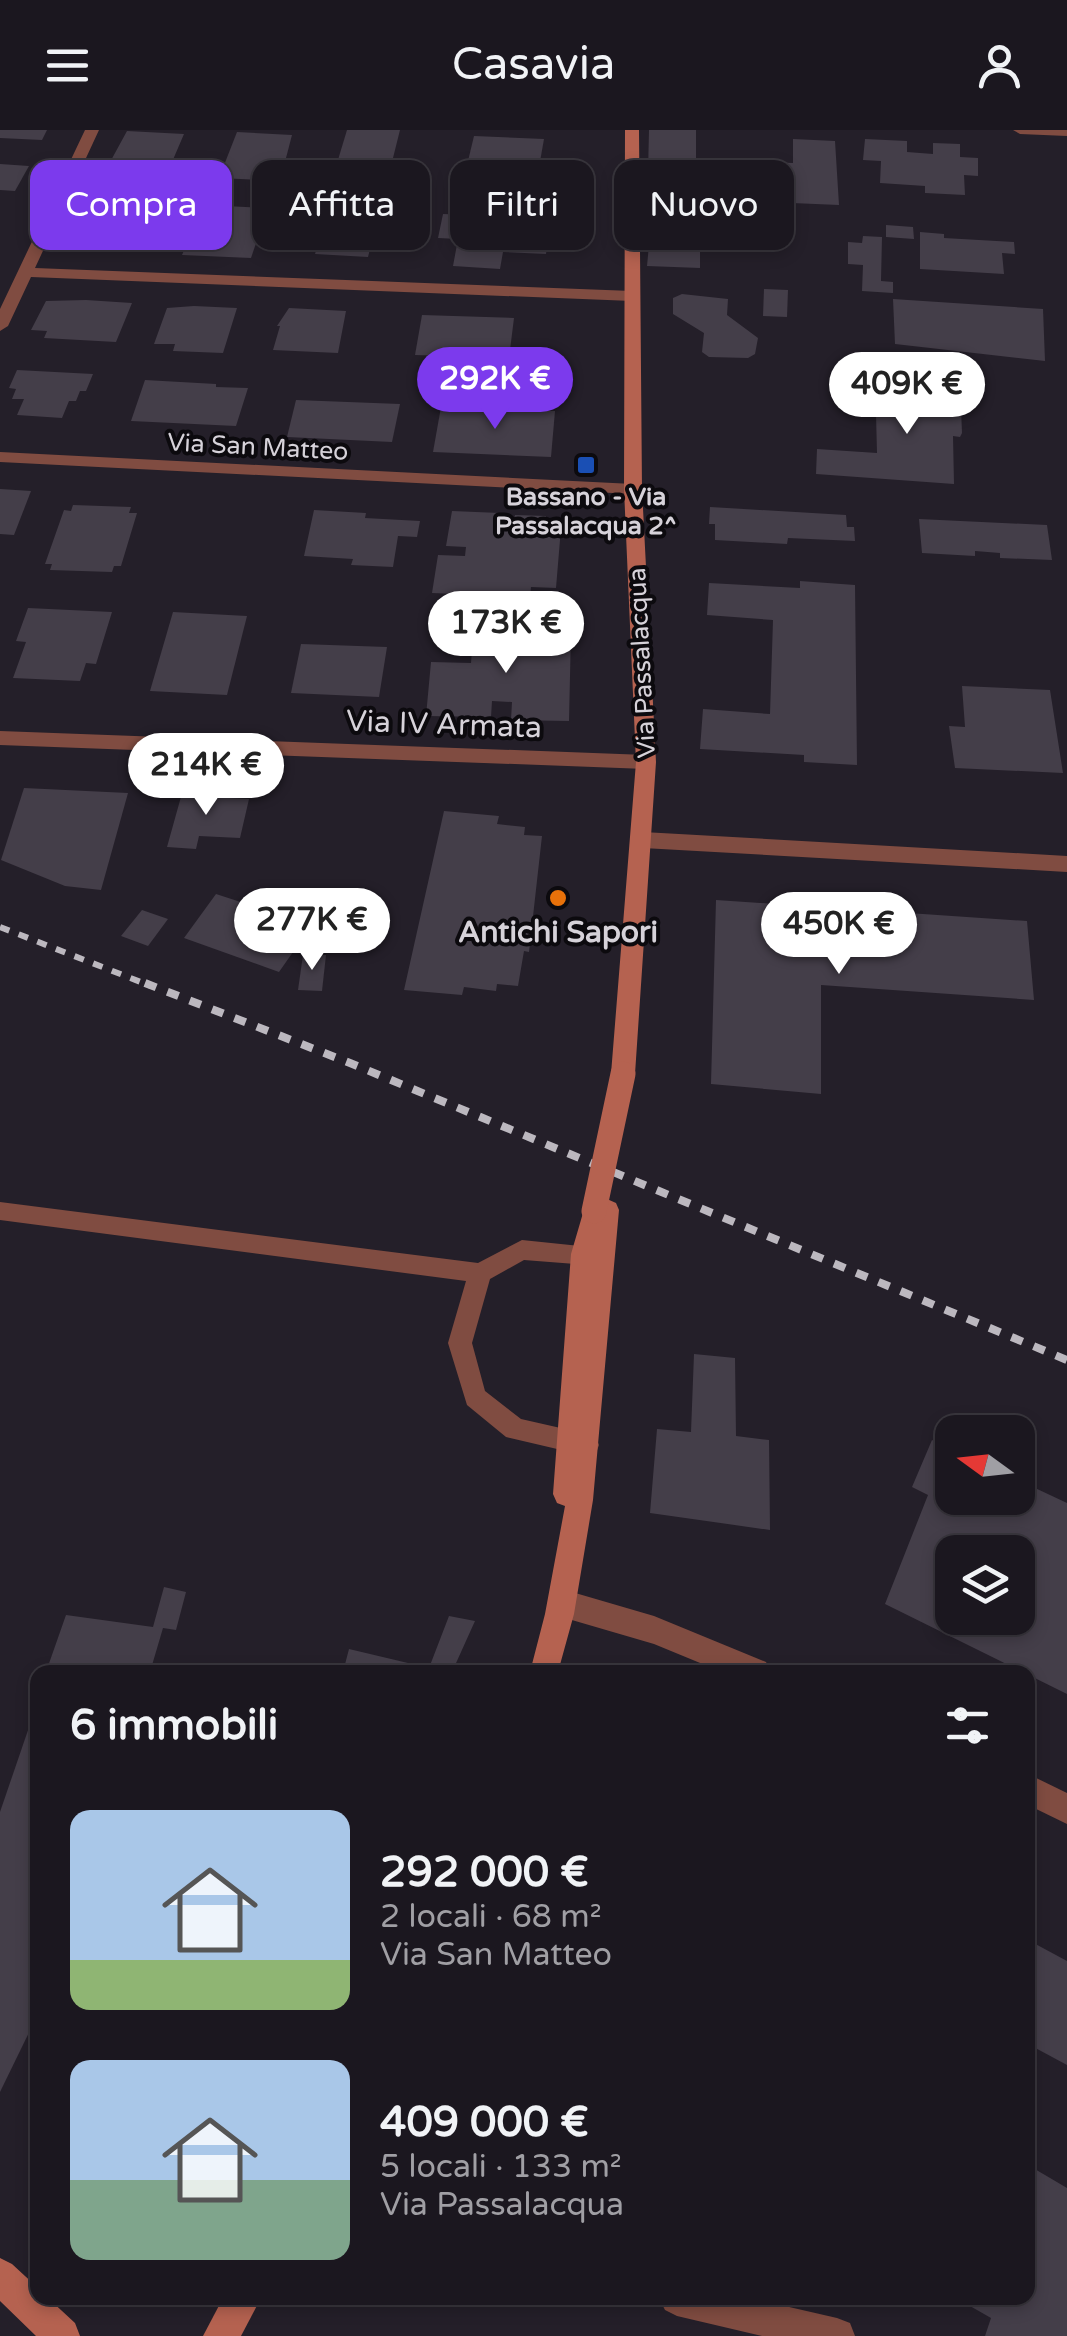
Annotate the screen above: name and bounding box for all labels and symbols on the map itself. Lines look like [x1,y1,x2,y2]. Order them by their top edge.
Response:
pin: 292K € [414,347,576,432]
pin: 409K € [826,352,988,437]
street label: Via San Matteo [167,427,349,467]
marker: Bassano - Via Passalacqua 2^ [575,454,597,476]
place label: Bassano - Via Passalacqua 2^ [495,482,677,541]
street label: Via Passalacqua [622,567,662,759]
pin: 173K € [425,591,587,676]
street label: Via IV Armata [345,703,543,746]
pin: 214K € [125,733,287,818]
marker: Antichi Sapori [547,887,569,909]
pin: 277K € [231,888,393,973]
pin: 450K € [758,892,920,977]
place label: Antichi Sapori [458,914,658,951]
north arrow [935,1415,1035,1515]

